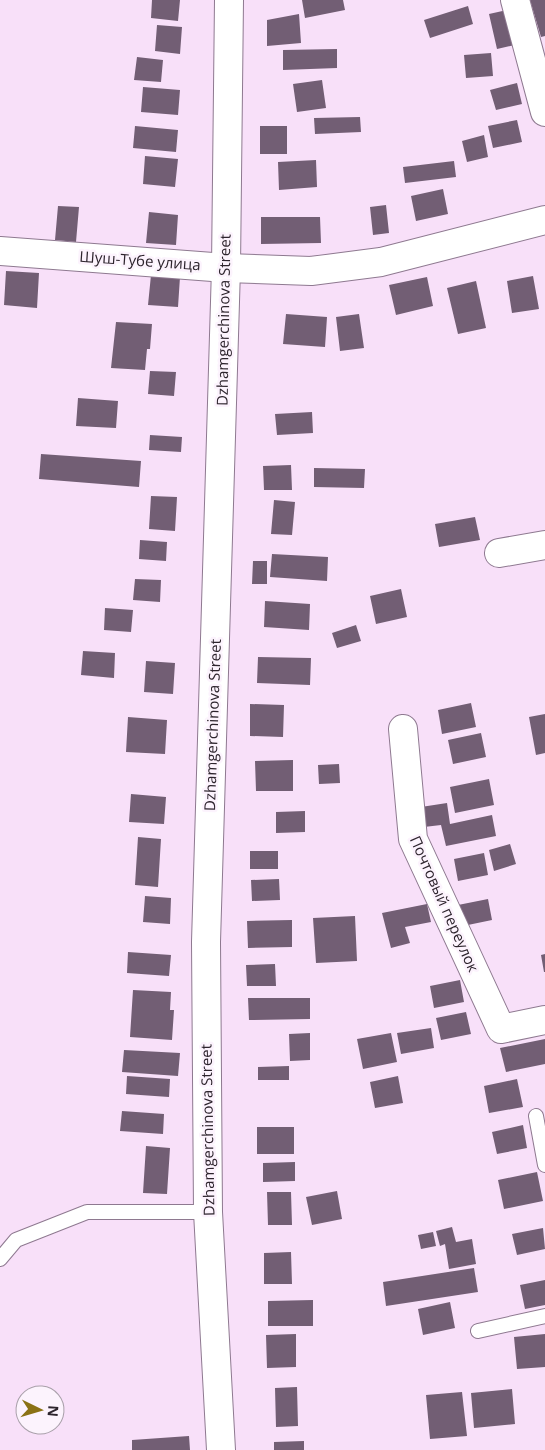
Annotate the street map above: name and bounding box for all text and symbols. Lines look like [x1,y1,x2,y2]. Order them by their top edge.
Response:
street label: Dzhamgerchinova Street [212,234,234,406]
street label: Шуш-Тубе улица [79,246,201,274]
street label: Dzhamgerchinova Street [199,639,225,811]
street label: Почтовый переулок [406,832,484,975]
street label: Dzhamgerchinova Street [196,1044,218,1216]
north arrow [15,1385,65,1435]
text: N [43,1405,63,1418]

